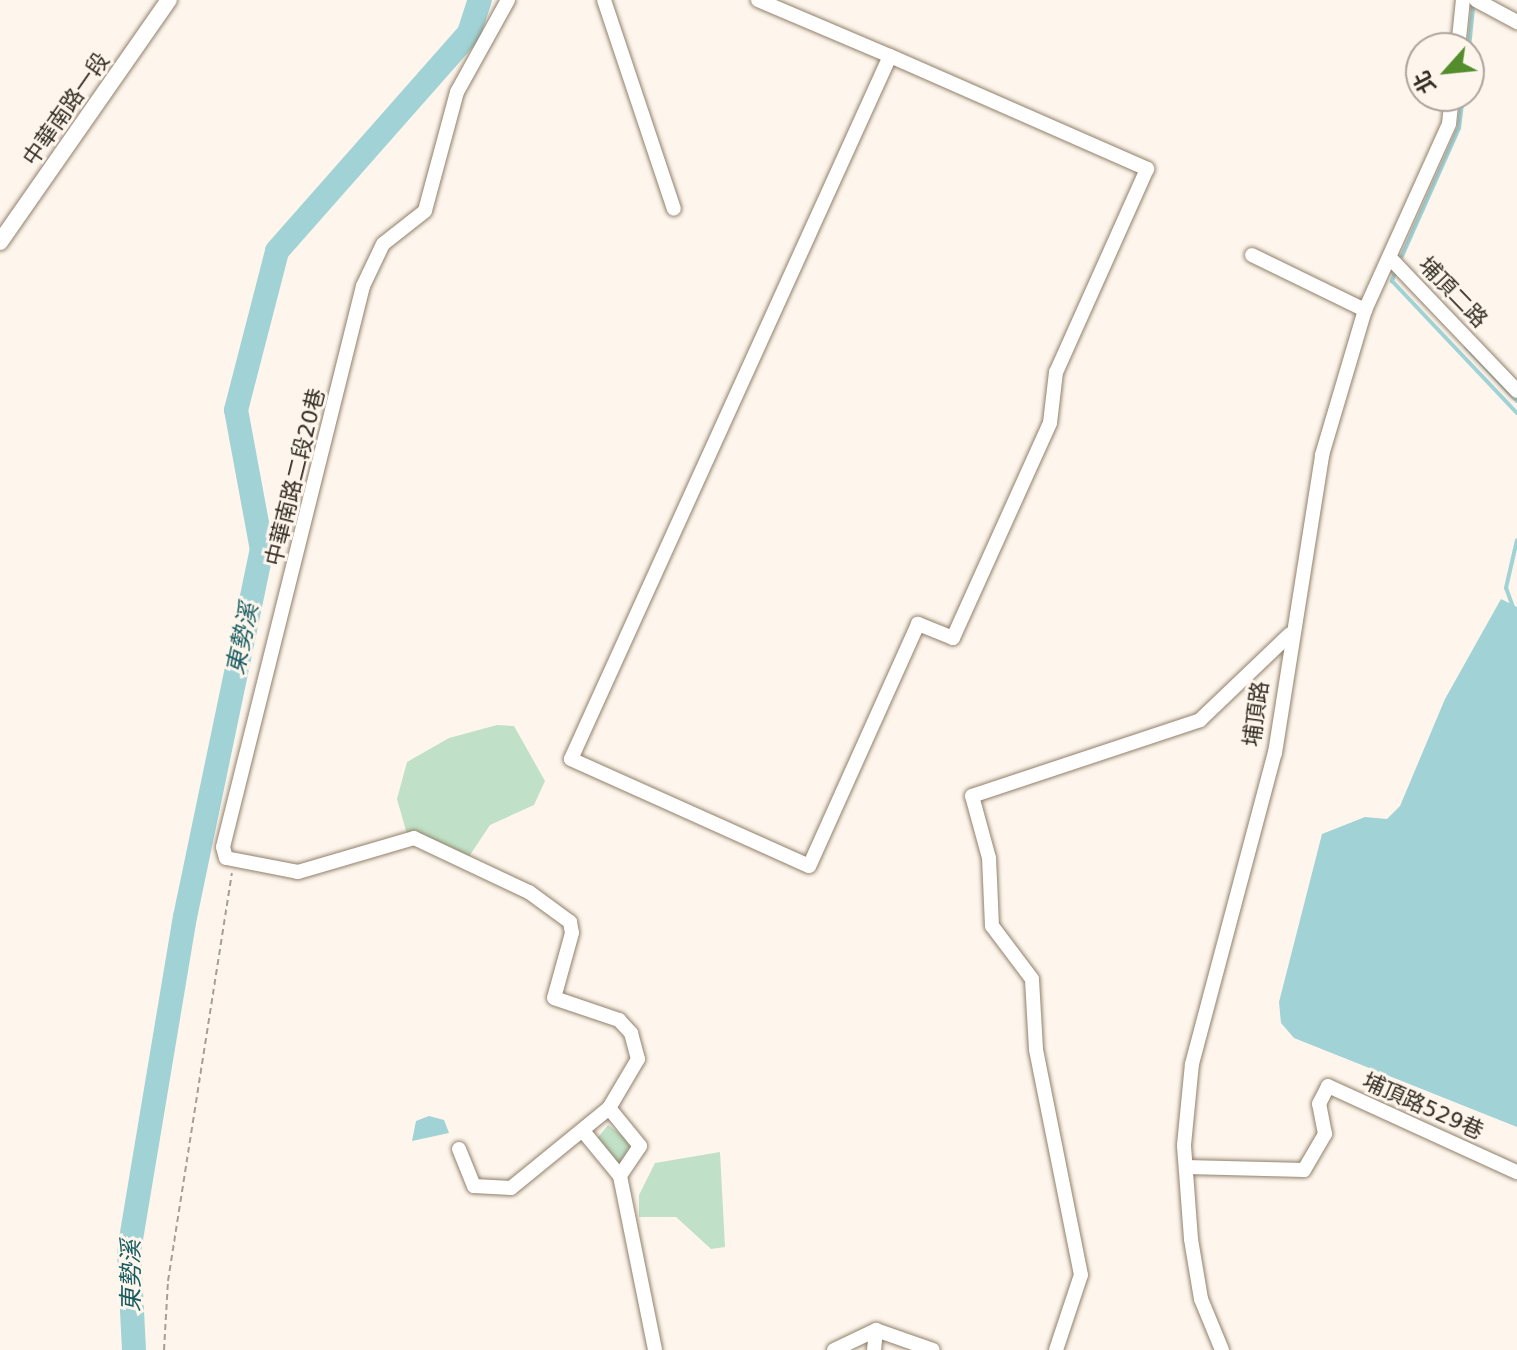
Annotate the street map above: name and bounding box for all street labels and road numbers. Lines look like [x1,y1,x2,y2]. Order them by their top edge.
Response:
street label: 中華南路一段 [17,47,115,171]
street label: 埔頂二路 [1413,251,1493,333]
street label: 中華南路二段20巷 [260,386,330,568]
street label: 埔頂路 [1238,679,1274,749]
street label: 埔頂路529巷 [1358,1068,1488,1144]

